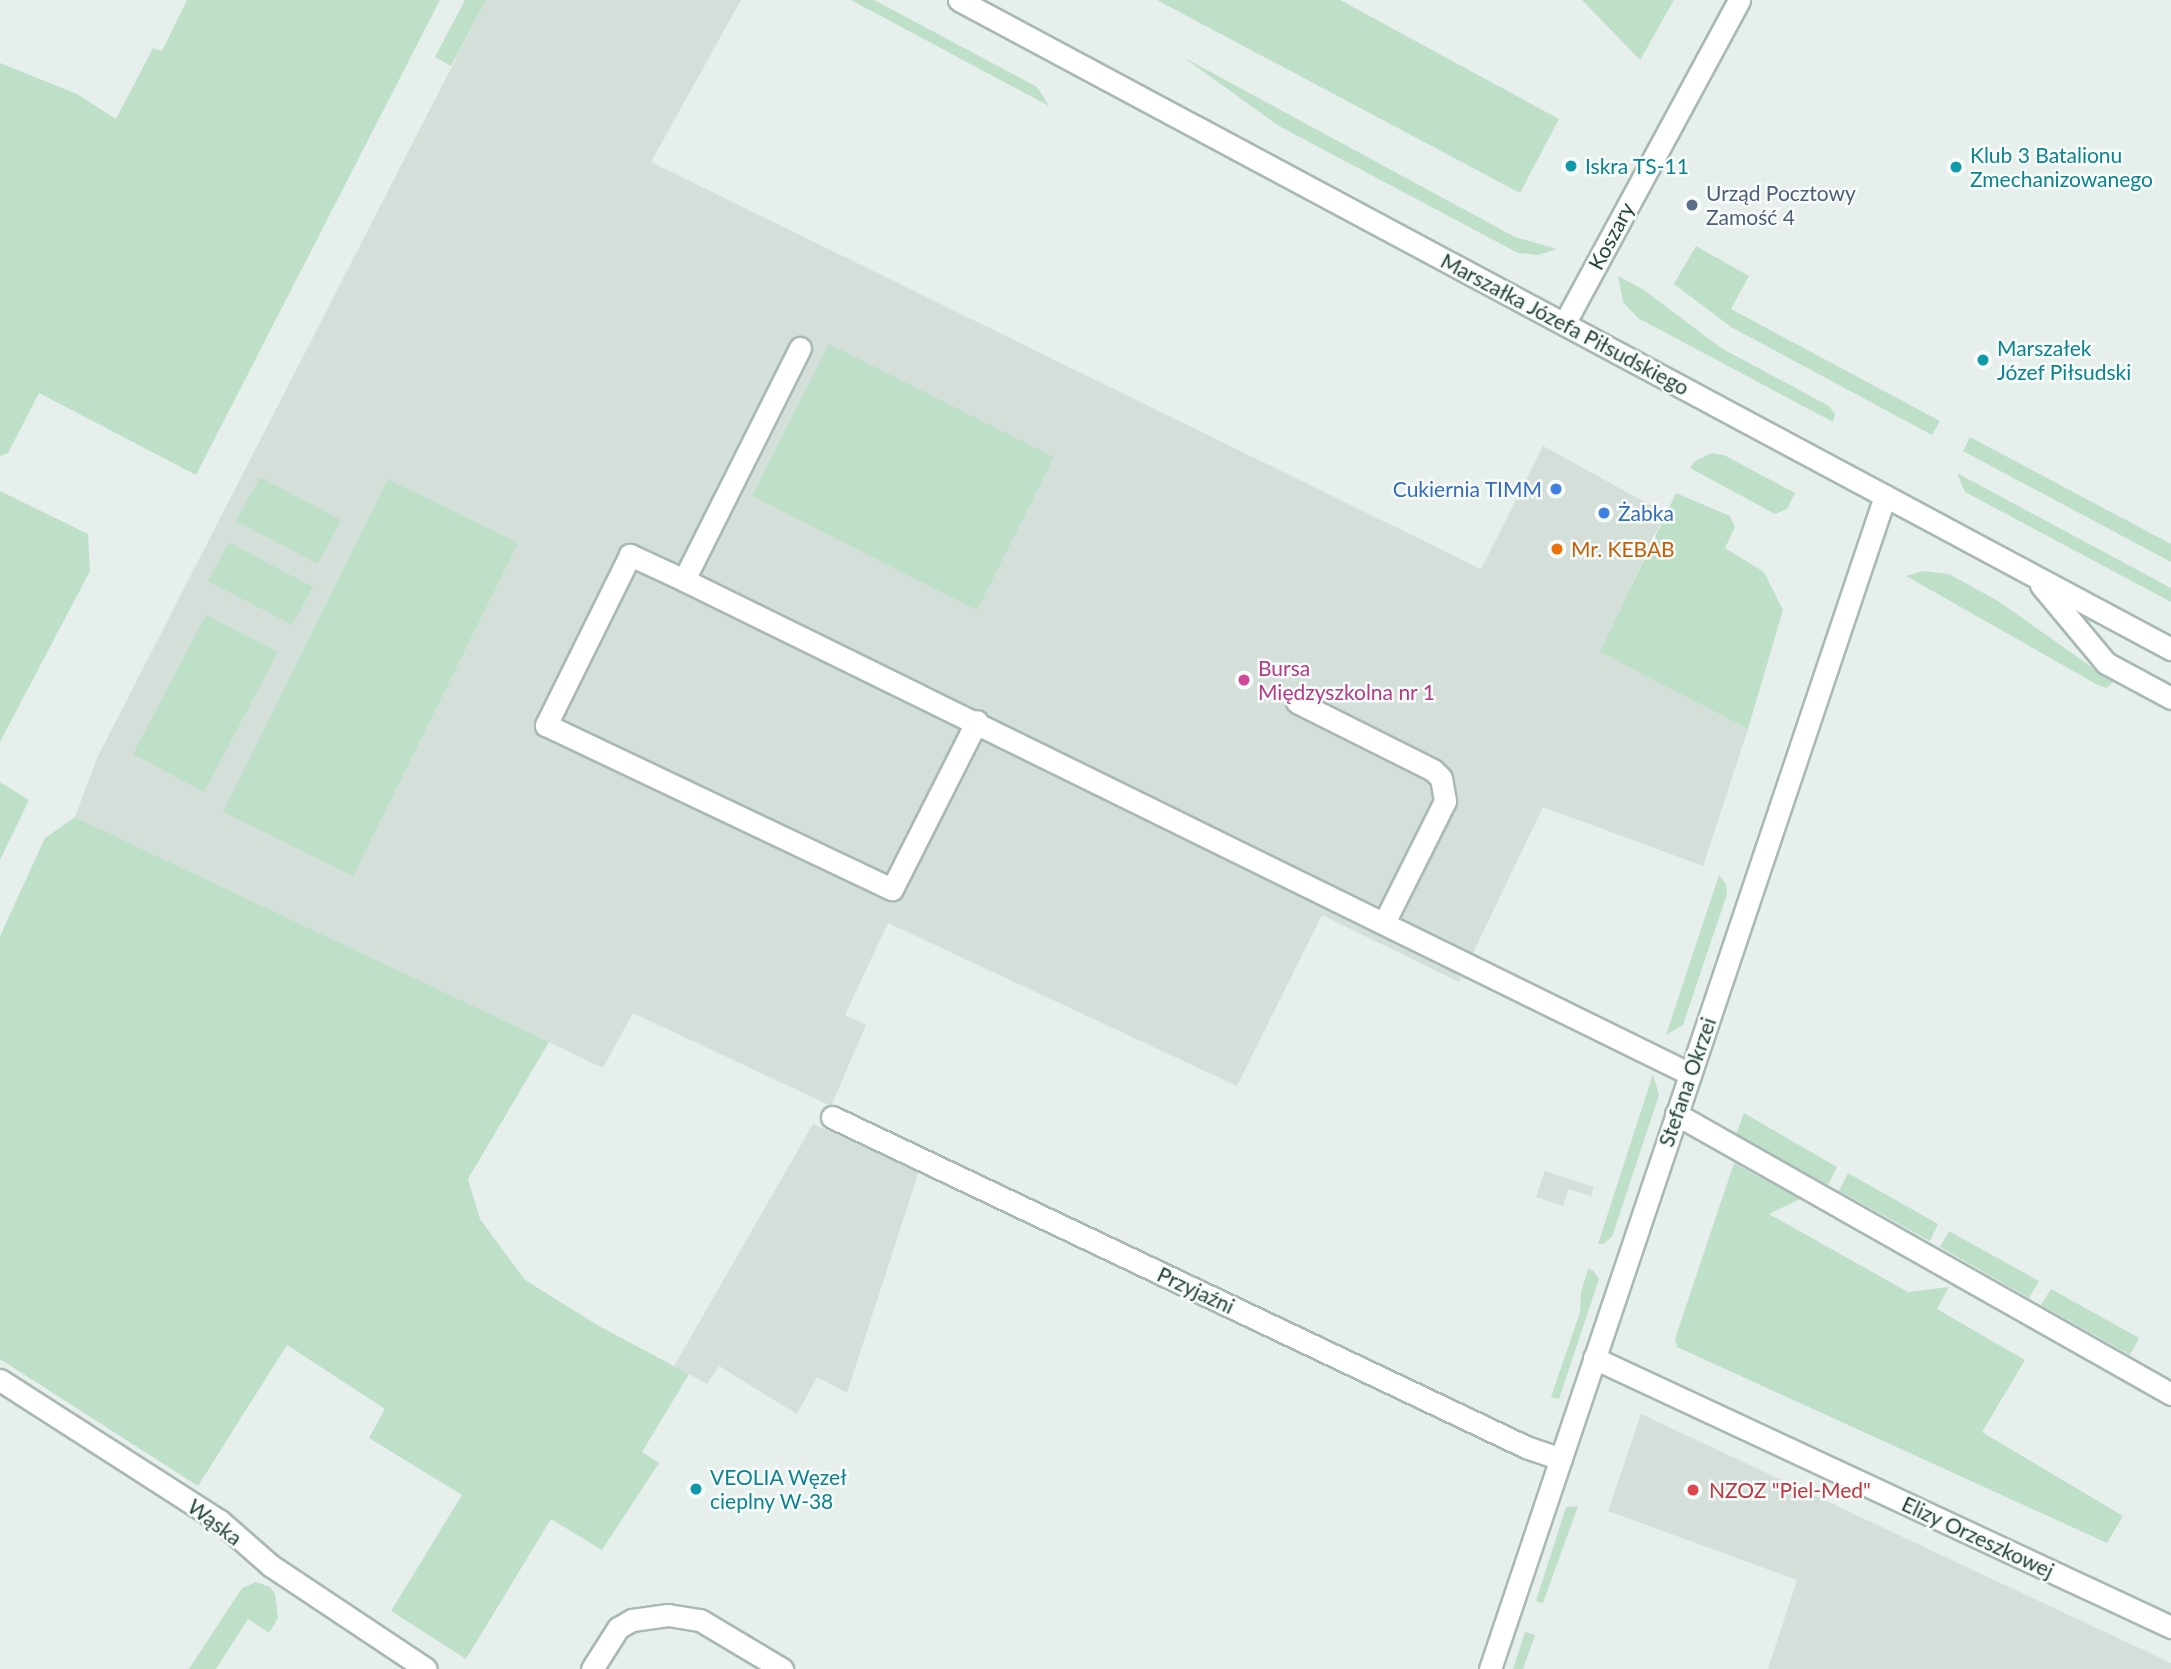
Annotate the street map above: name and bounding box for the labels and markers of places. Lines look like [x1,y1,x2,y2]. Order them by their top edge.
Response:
place label: Klub 3 Batalionu Zmechanizowanego [1970,142,2153,192]
place label: Iskra TS-11 [1585,153,1690,179]
marker: Iskra TS-11 [1563,158,1579,174]
marker: Klub 3 Batalionu Zmechanizowanego [1948,159,1964,175]
place label: Urząd Pocztowy Zamość 4 [1706,180,1856,230]
marker: Urząd Pocztowy Zamość 4 [1684,197,1700,213]
place label: Marszałek Józef Piłsudski [1997,335,2132,385]
marker: Marszałek Józef Piłsudski [1975,352,1991,368]
place label: Cukiernia TIMM [1392,476,1542,502]
marker: Cukiernia TIMM [1548,481,1564,497]
place label: Żabka [1618,500,1674,526]
marker: Żabka [1596,505,1612,521]
place label: Mr. KEBAB [1571,536,1675,562]
marker: Mr. KEBAB [1549,541,1565,557]
place label: Bursa Międzyszkolna nr 1 [1258,655,1435,705]
marker: Bursa Międzyszkolna nr 1 [1236,672,1252,688]
place label: VEOLIA Węzeł cieplny W-38 [710,1464,848,1514]
place label: NZOZ "Piel-Med" [1709,1477,1871,1503]
marker: NZOZ "Piel-Med" [1683,1480,1703,1500]
marker: VEOLIA Węzeł cieplny W-38 [688,1481,704,1497]

